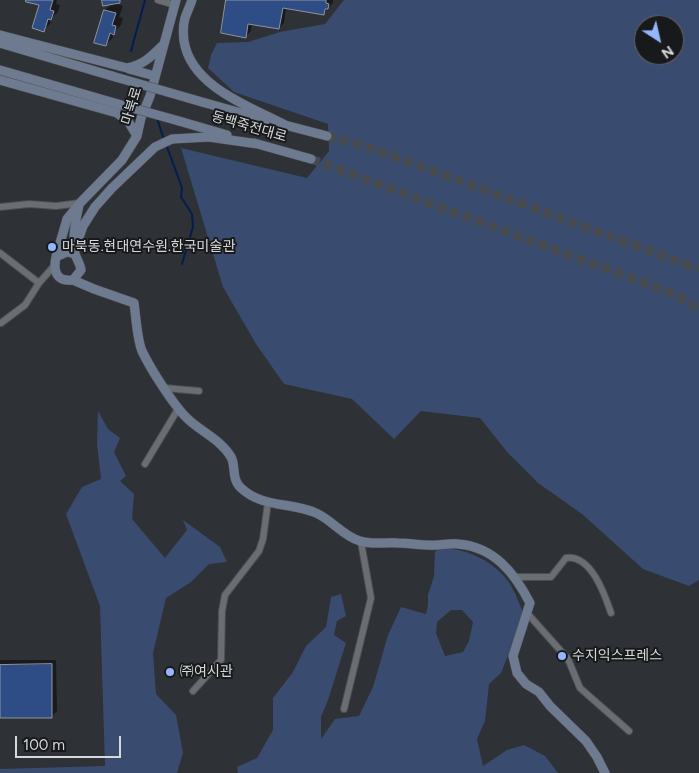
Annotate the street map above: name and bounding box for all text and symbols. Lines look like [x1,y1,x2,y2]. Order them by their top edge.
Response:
north arrow [634,15,684,65]
text: N [658,42,677,62]
street label: 마북로 [118,85,146,127]
street label: 동백죽전대로 [210,108,288,146]
place label: 마북동.현대연수원.한국미술관 [62,239,235,255]
marker: 마북동.현대연수원.한국미술관 [46,241,58,253]
place label: 수지익스프레스 [572,648,662,664]
marker: 수지익스프레스 [556,650,568,662]
place label: ㈜여시관 [180,664,233,680]
marker: ㈜여시관 [164,666,176,678]
scale bar [18,726,124,758]
text: 100 m [23,736,65,754]

